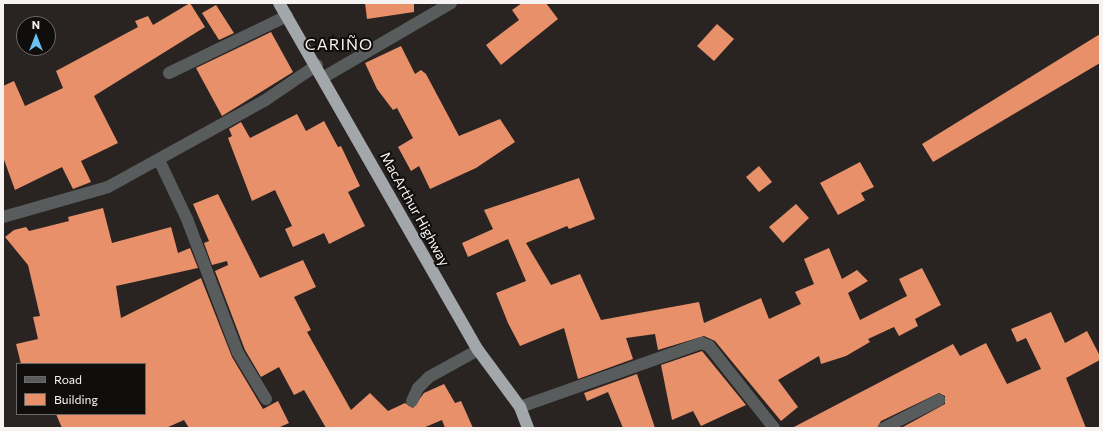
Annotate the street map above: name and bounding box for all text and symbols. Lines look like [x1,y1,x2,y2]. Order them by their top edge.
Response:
north arrow [16,16,56,56]
text: N [32,18,40,31]
district label: CARIÑO [305,34,373,54]
street label: MacArthur Highway [377,149,453,269]
legend [16,363,146,415]
text: Road [54,372,82,386]
text: Building [54,392,98,406]

